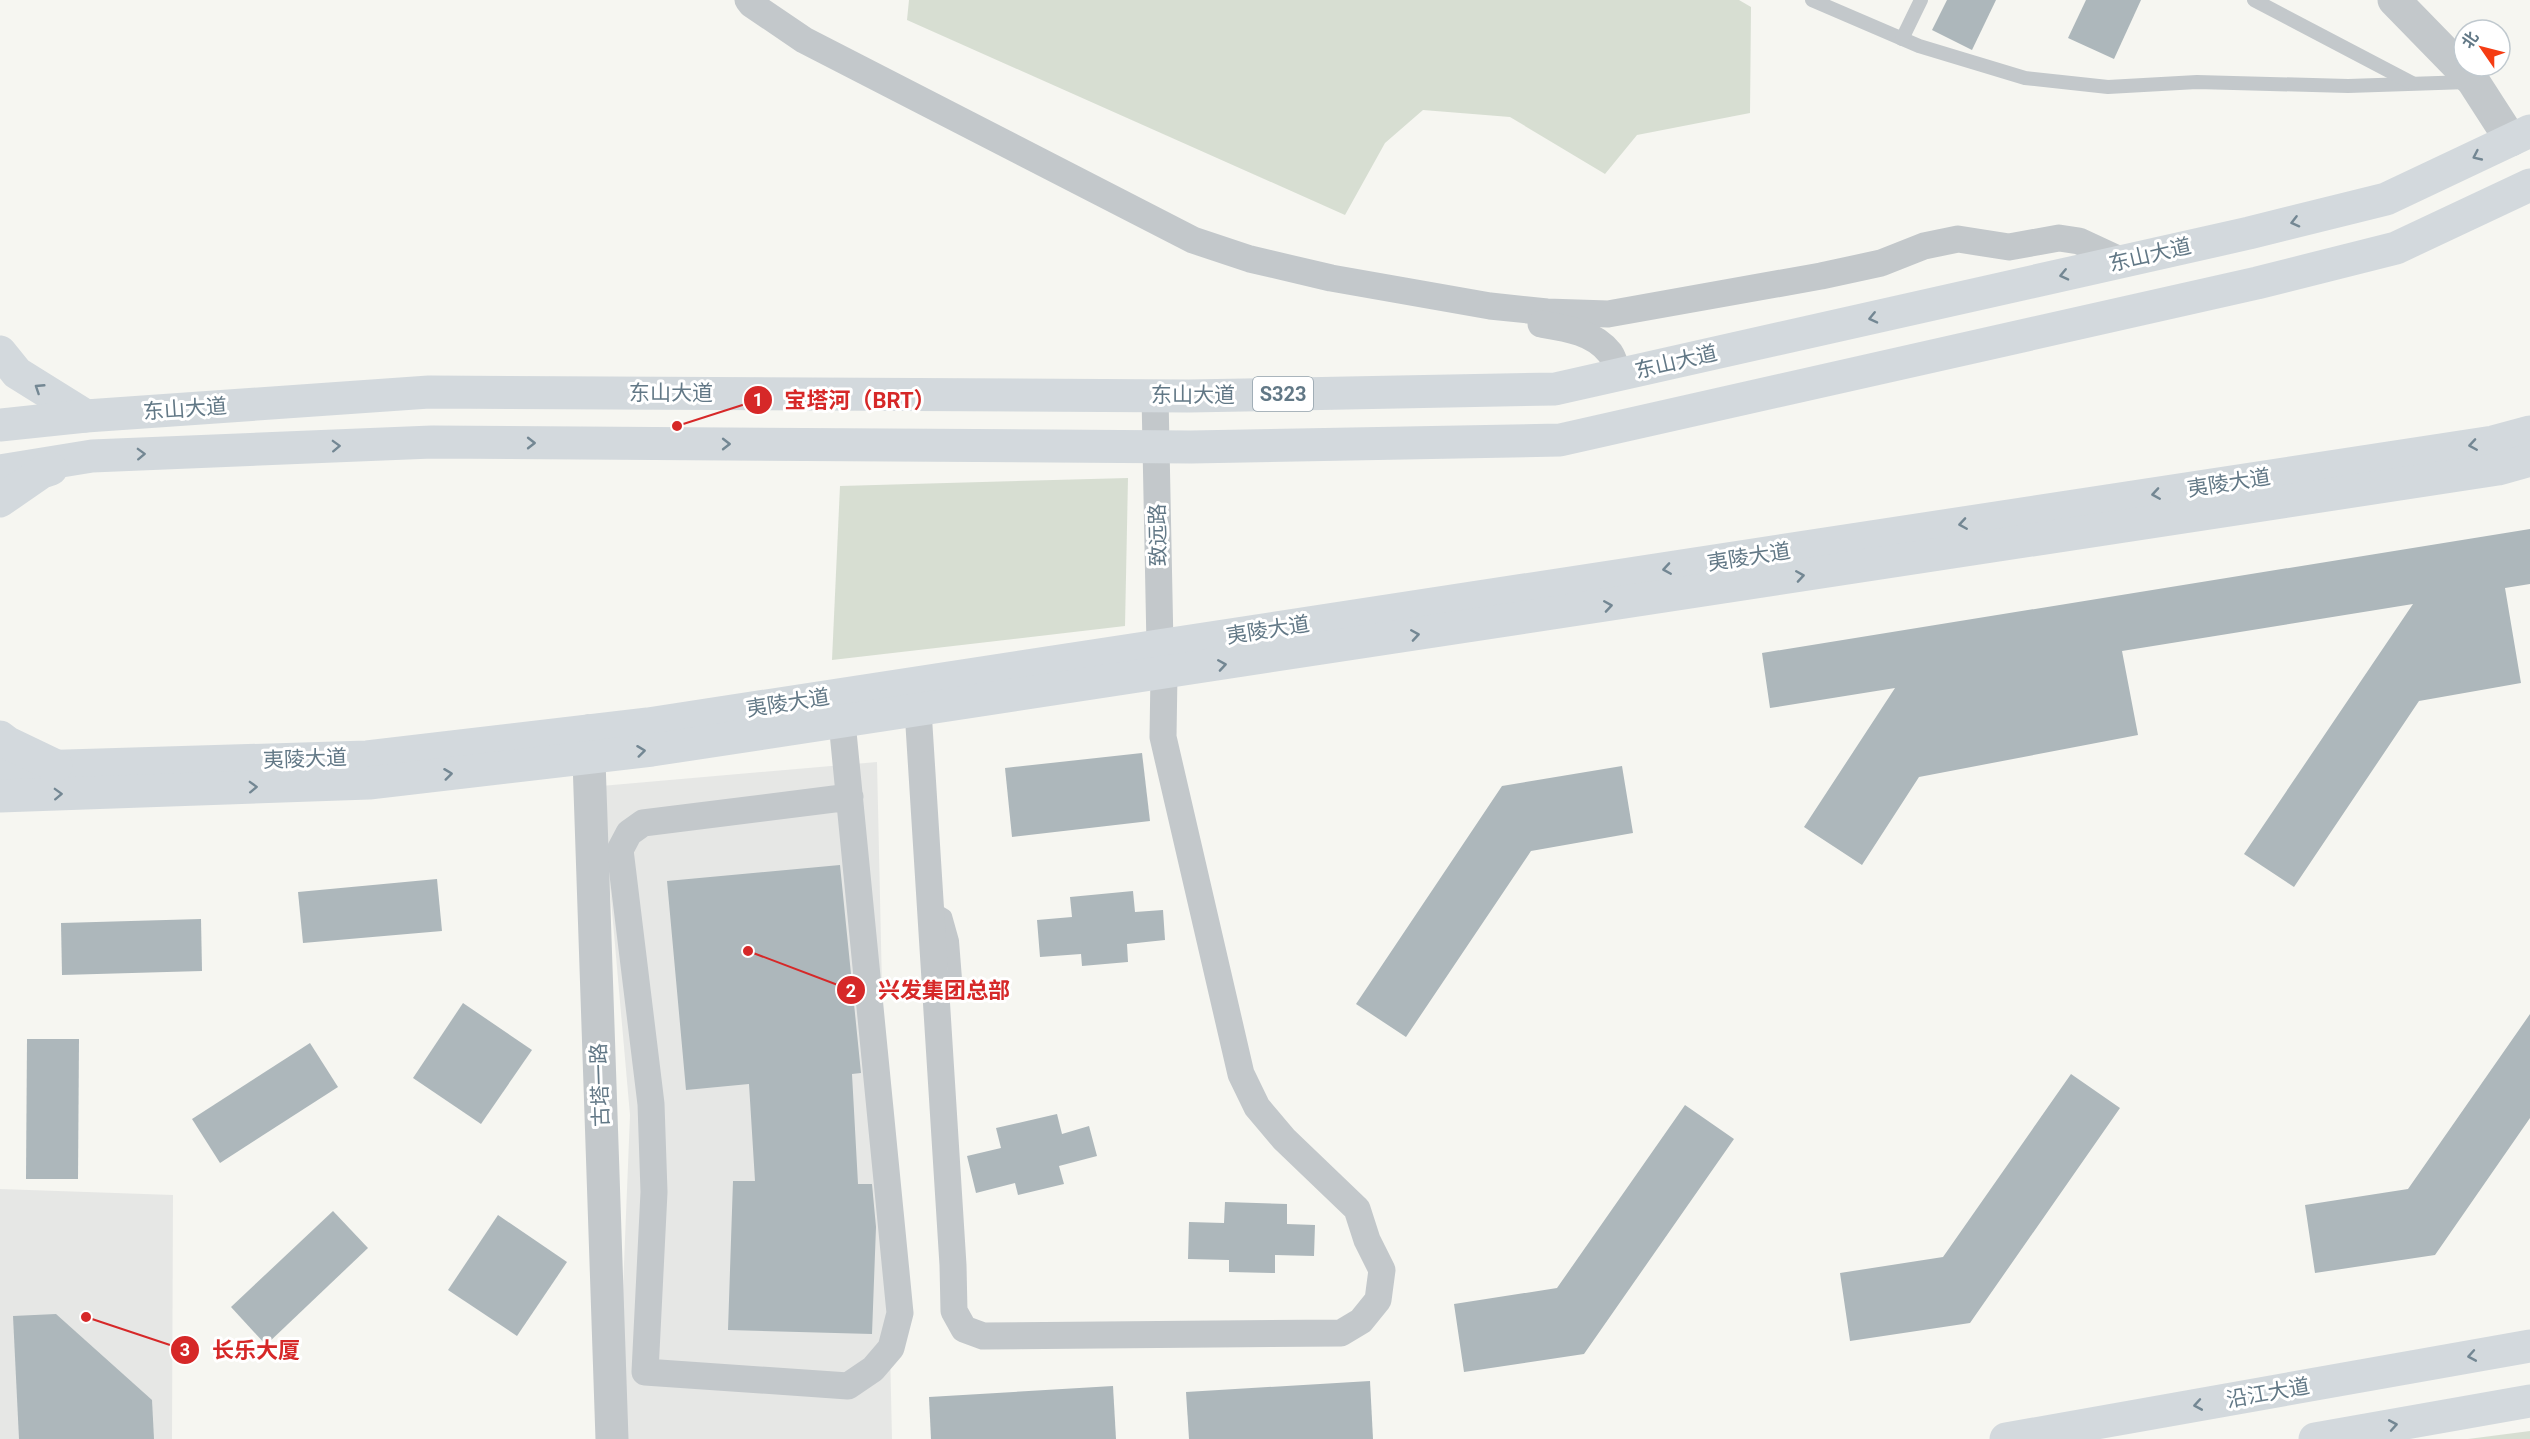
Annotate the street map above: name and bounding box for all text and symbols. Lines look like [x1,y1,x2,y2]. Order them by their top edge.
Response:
north arrow [2452,18,2512,78]
text: 北 [2458,28,2482,52]
one-way arrow [2473,149,2484,161]
one-way arrow [2290,214,2300,227]
street label: 东山大道 [2106,234,2194,276]
one-way arrow [2059,267,2069,280]
one-way arrow [1869,310,1879,323]
street label: 东山大道 [1632,341,1720,383]
road number: S323 [1253,377,1313,411]
callout: 宝塔河（BRT） [743,380,948,420]
street label: 东山大道 [629,381,713,405]
street label: 东山大道 [1151,383,1235,407]
one-way arrow [35,385,46,396]
text: 宝塔河（BRT） [784,388,936,413]
text: 1 [753,389,763,410]
street label: 东山大道 [142,394,228,424]
one-way arrow [527,437,536,449]
one-way arrow [722,438,731,450]
one-way arrow [2468,439,2478,451]
one-way arrow [332,440,341,452]
one-way arrow [137,447,146,460]
street label: 夷陵大道 [2186,465,2272,501]
one-way arrow [2151,487,2161,500]
street label: 致远路 [1145,503,1171,567]
one-way arrow [1958,517,1968,529]
street label: 夷陵大道 [1706,539,1792,575]
one-way arrow [1662,563,1671,575]
one-way arrow [1795,570,1805,583]
one-way arrow [1603,600,1612,612]
street label: 夷陵大道 [1225,612,1311,648]
one-way arrow [1410,630,1419,642]
one-way arrow [1217,659,1227,671]
street label: 夷陵大道 [745,685,831,721]
street label: 夷陵大道 [263,746,347,772]
one-way arrow [637,746,646,758]
one-way arrow [443,768,452,781]
one-way arrow [249,781,258,794]
one-way arrow [54,787,63,800]
callout: 兴发集团总部 [836,970,1022,1010]
text: 兴发集团总部 [878,978,1010,1003]
text: 2 [846,980,856,1001]
street label: 古塔一路 [587,1043,613,1127]
callout: 长乐大厦 [170,1330,312,1370]
text: 长乐大厦 [212,1338,300,1363]
text: 3 [180,1339,190,1360]
one-way arrow [2468,1350,2477,1362]
street label: 沿江大道 [2225,1374,2311,1412]
one-way arrow [2193,1398,2203,1411]
one-way arrow [2388,1419,2398,1432]

